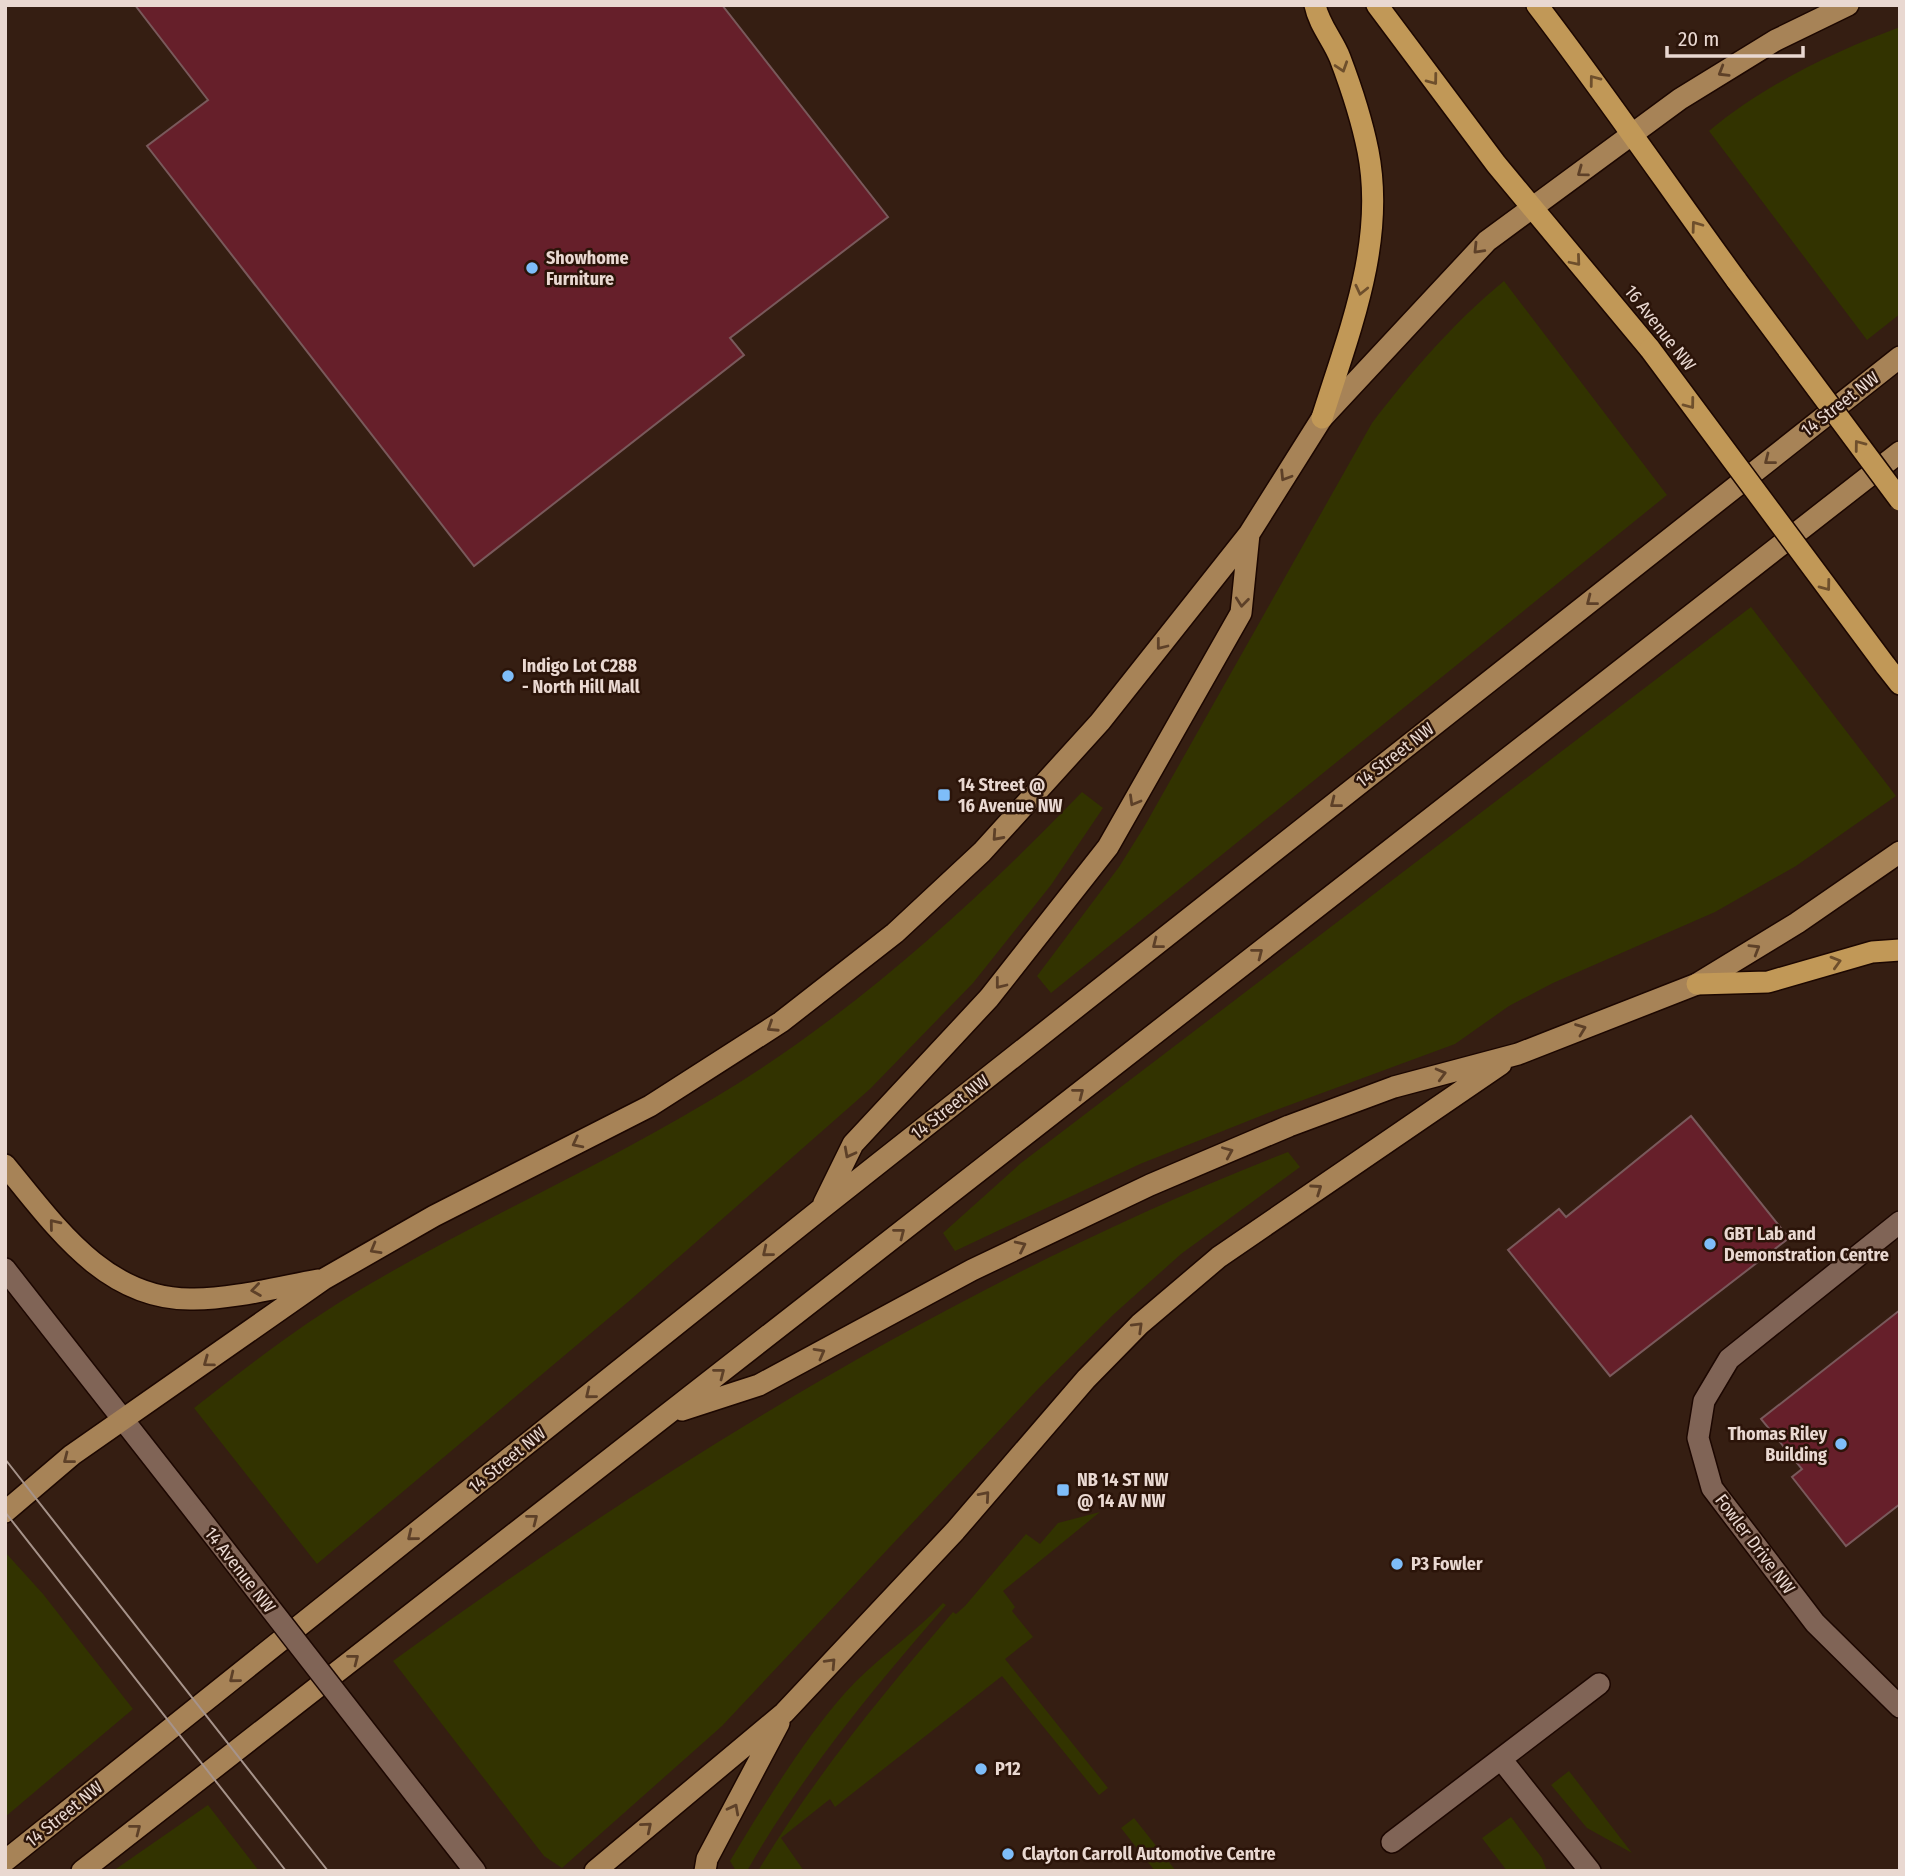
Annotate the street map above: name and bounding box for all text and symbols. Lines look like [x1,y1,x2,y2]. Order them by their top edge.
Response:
scale bar [1667,14,1804,58]
text: 20 m [1678,26,1719,52]
one-way arrow [1334,61,1348,73]
one-way arrow [1718,64,1731,77]
one-way arrow [1424,72,1437,84]
one-way arrow [1589,75,1602,87]
one-way arrow [1577,164,1590,177]
one-way arrow [1692,221,1705,234]
one-way arrow [1474,241,1487,254]
place label: Showhome Furniture [546,247,629,290]
one-way arrow [1568,253,1581,265]
marker: Showhome Furniture [524,260,540,276]
street label: 16 Avenue NW [1620,281,1701,376]
one-way arrow [1355,284,1369,296]
street label: 14 Street NW [1797,366,1884,441]
one-way arrow [1682,396,1695,409]
one-way arrow [1855,441,1867,453]
one-way arrow [1765,451,1777,464]
one-way arrow [1281,468,1294,481]
one-way arrow [1818,578,1830,591]
one-way arrow [1586,592,1598,605]
one-way arrow [1235,596,1250,607]
one-way arrow [1156,637,1169,649]
place label: Indigo Lot C288 - North Hill Mall [522,655,640,698]
marker: Indigo Lot C288 - North Hill Mall [500,668,516,684]
street label: 14 Street NW [1352,717,1439,792]
place label: 14 Street @ 16 Avenue NW [958,774,1062,817]
marker: 14 Street @ 16 Avenue NW [936,787,952,803]
one-way arrow [1129,793,1142,806]
one-way arrow [1331,794,1343,807]
one-way arrow [993,828,1005,841]
one-way arrow [1152,935,1164,948]
one-way arrow [1747,944,1760,957]
one-way arrow [1251,948,1263,961]
one-way arrow [1829,956,1841,971]
one-way arrow [996,976,1009,989]
one-way arrow [767,1019,780,1032]
one-way arrow [1575,1023,1587,1037]
one-way arrow [1435,1068,1447,1083]
street label: 14 Street NW [907,1069,994,1144]
one-way arrow [1071,1088,1084,1101]
one-way arrow [572,1135,584,1149]
one-way arrow [844,1146,857,1158]
one-way arrow [1220,1146,1233,1160]
one-way arrow [1310,1184,1323,1197]
one-way arrow [50,1220,62,1233]
place label: GBT Lab and Demonstration Centre [1724,1223,1889,1266]
one-way arrow [892,1228,904,1241]
marker: GBT Lab and Demonstration Centre [1702,1236,1718,1252]
one-way arrow [370,1241,383,1254]
one-way arrow [1014,1241,1026,1255]
one-way arrow [763,1243,775,1256]
one-way arrow [250,1282,262,1297]
one-way arrow [1129,1323,1142,1336]
one-way arrow [813,1347,825,1361]
one-way arrow [203,1353,216,1366]
one-way arrow [713,1368,725,1381]
one-way arrow [585,1385,597,1398]
street label: 14 Street NW [464,1422,550,1498]
place label: Thomas Riley Building [1728,1423,1827,1466]
marker: Thomas Riley Building [1833,1436,1849,1452]
one-way arrow [63,1451,75,1464]
place label: NB 14 ST NW @ 14 AV NW [1077,1469,1169,1512]
marker: NB 14 ST NW @ 14 AV NW [1055,1482,1071,1498]
street label: Fowler Drive NW [1710,1490,1800,1599]
one-way arrow [977,1491,989,1504]
one-way arrow [526,1514,538,1527]
street label: 14 Avenue NW [200,1523,281,1618]
one-way arrow [408,1528,421,1540]
place label: P3 Fowler [1411,1553,1483,1575]
marker: P3 Fowler [1389,1556,1405,1572]
one-way arrow [346,1654,358,1667]
one-way arrow [823,1658,835,1671]
one-way arrow [230,1670,243,1682]
place label: P12 [995,1758,1021,1780]
marker: P12 [973,1761,989,1777]
street label: 14 Street NW [21,1776,107,1852]
one-way arrow [725,1804,739,1816]
one-way arrow [639,1823,652,1835]
one-way arrow [128,1824,140,1837]
place label: Clayton Carroll Automotive Centre [1022,1843,1276,1865]
marker: Clayton Carroll Automotive Centre [1000,1846,1016,1862]

